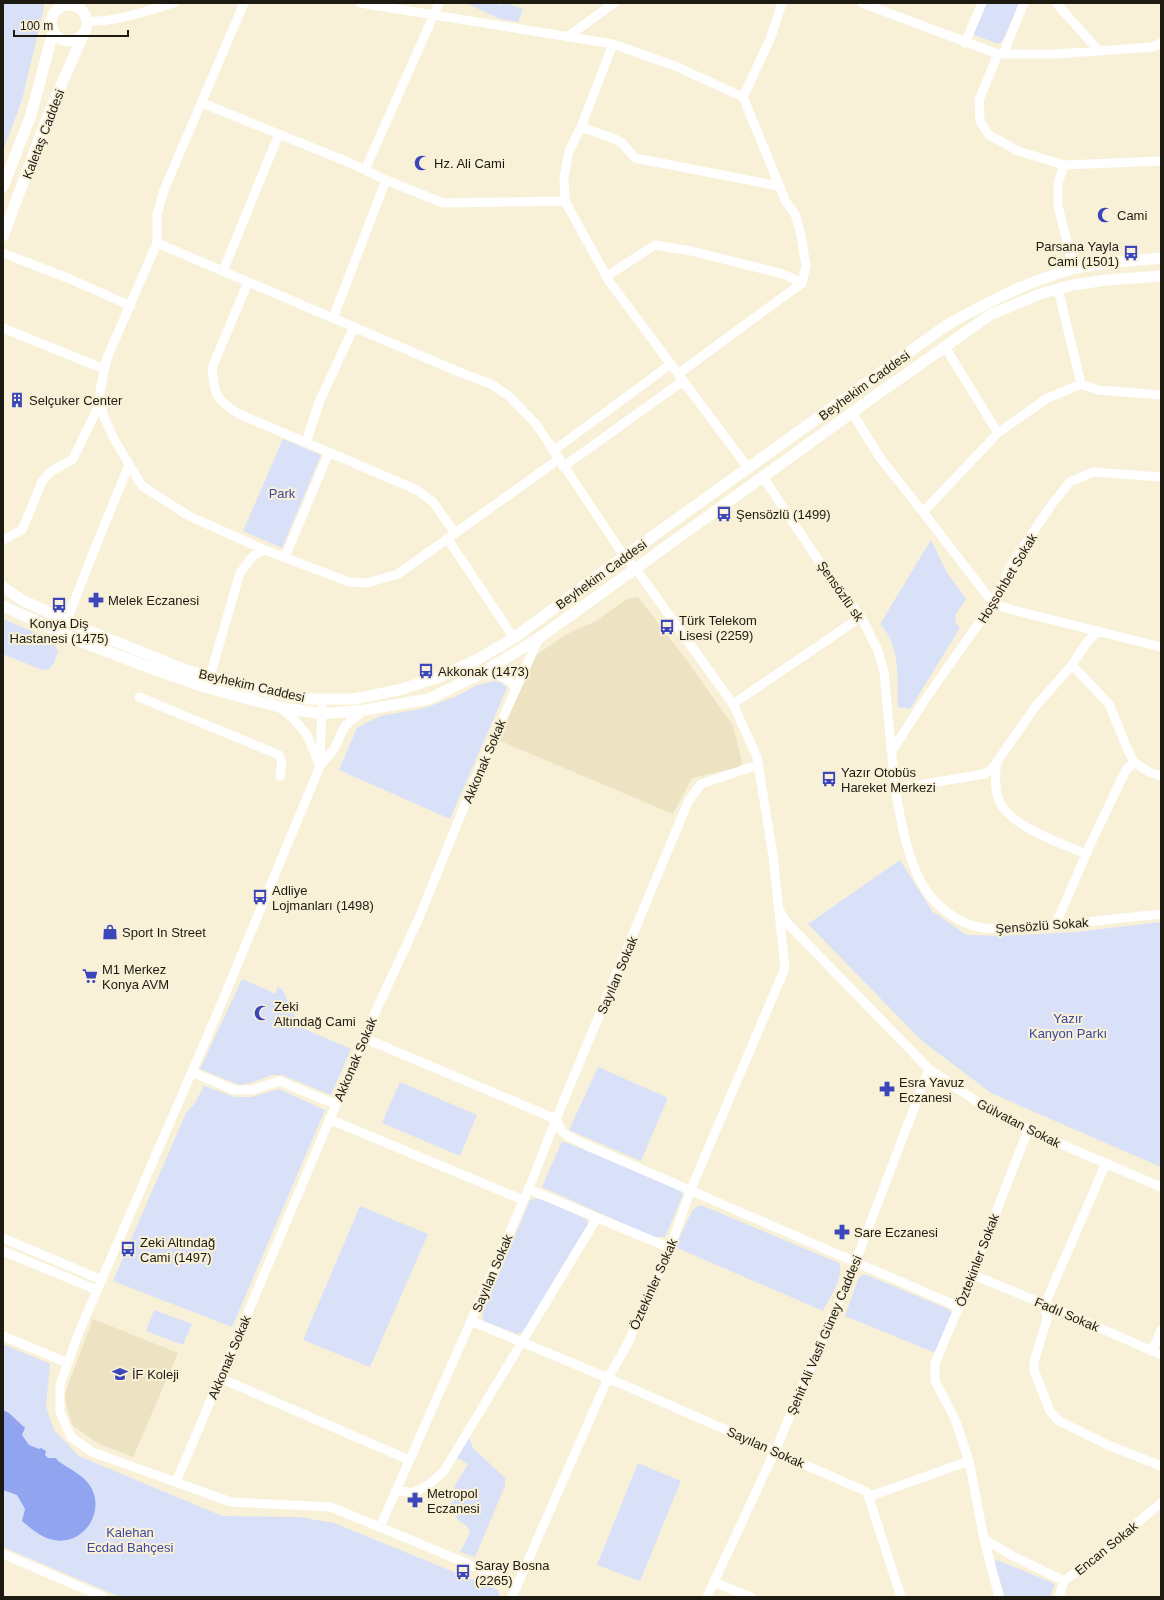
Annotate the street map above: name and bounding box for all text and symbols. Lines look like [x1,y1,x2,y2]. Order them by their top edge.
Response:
scale bar [14,12,128,38]
text: 100 m [20,19,53,33]
street label: Kaletaş Caddesi [20,87,67,181]
mosque icon: Hz. Ali Cami [413,154,431,172]
place label: Hz. Ali Cami [434,156,505,171]
mosque icon: Cami [1096,206,1114,224]
place label: Cami [1117,208,1147,223]
place label: Parsana Yayla Cami (1501) [1036,239,1120,269]
bus stop icon: Parsana Yayla Cami (1501) [1122,244,1140,262]
street label: Beyhekim Caddesi [816,347,913,423]
building icon: Selçuker Center [8,391,26,409]
place label: Selçuker Center [29,393,123,408]
park label: Park [269,486,296,501]
bus stop icon: Şensözlü (1499) [715,505,733,523]
place label: Şensözlü (1499) [736,507,831,522]
street label: Hoşsohbet Sokak [975,530,1040,626]
street label: Beyhekim Caddesi [553,536,650,612]
street label: Şensözlü sk [814,558,867,625]
pharmacy icon: Melek Eczanesi [87,591,105,609]
place label: Melek Eczanesi [108,593,199,608]
bus stop icon: Konya Diş Hastanesi (1475) [50,596,68,614]
place label: Türk Telekom Lisesi (2259) [679,613,757,643]
place label: Konya Diş Hastanesi (1475) [10,616,109,646]
bus stop icon: Türk Telekom Lisesi (2259) [658,618,676,636]
bus stop icon: Akkonak (1473) [417,662,435,680]
place label: Akkonak (1473) [438,664,529,679]
street label: Beyhekim Caddesi [197,666,306,705]
street label: Akkonak Sokak [460,717,509,805]
place label: Yazır Otobüs Hareket Merkezi [841,765,936,795]
bus stop icon: Yazır Otobüs Hareket Merkezi [820,770,838,788]
place label: Adliye Lojmanları (1498) [272,883,374,913]
bus stop icon: Adliye Lojmanları (1498) [251,888,269,906]
street label: Şensözlü Sokak [995,915,1090,936]
shop icon: Sport In Street [101,923,119,941]
place label: Sport In Street [122,925,206,940]
street label: Sayılan Sokak [594,934,641,1016]
place label: M1 Merkez Konya AVM [102,962,169,992]
supermarket icon: M1 Merkez Konya AVM [81,967,99,985]
place label: Zeki Altındağ Cami [274,999,356,1029]
mosque icon: Zeki Altındağ Cami [253,1004,271,1022]
park label: Yazır Kanyon Parkı [1029,1011,1107,1041]
street label: Akkonak Sokak [331,1015,380,1103]
place label: Esra Yavuz Eczanesi [899,1075,964,1105]
pharmacy icon: Esra Yavuz Eczanesi [878,1080,896,1098]
street label: Gülvatan Sokak [974,1096,1064,1151]
street label: Öztekinler Sokak [953,1211,1002,1309]
pharmacy icon: Sare Eczanesi [833,1223,851,1241]
place label: Sare Eczanesi [854,1225,938,1240]
street label: Sayılan Sokak [469,1232,516,1314]
place label: Zeki Altındağ Cami (1497) [140,1235,215,1265]
street label: Öztekinler Sokak [627,1236,680,1332]
bus stop icon: Zeki Altındağ Cami (1497) [119,1240,137,1258]
street label: Şehit Ali Vasfi Güney Caddesi [784,1253,865,1417]
street label: Fadıl Sokak [1032,1294,1102,1335]
street label: Akkonak Sokak [205,1313,254,1401]
school or university icon: İF Koleji [111,1365,129,1383]
place label: İF Koleji [132,1367,179,1382]
street label: Sayılan Sokak [725,1424,807,1471]
place label: Metropol Eczanesi [427,1486,480,1516]
pharmacy icon: Metropol Eczanesi [406,1491,424,1509]
street label: Encan Sokak [1072,1518,1141,1578]
park label: Kalehan Ecdad Bahçesi [87,1525,173,1555]
place label: Saray Bosna (2265) [475,1558,550,1588]
bus stop icon: Saray Bosna (2265) [454,1563,472,1581]

